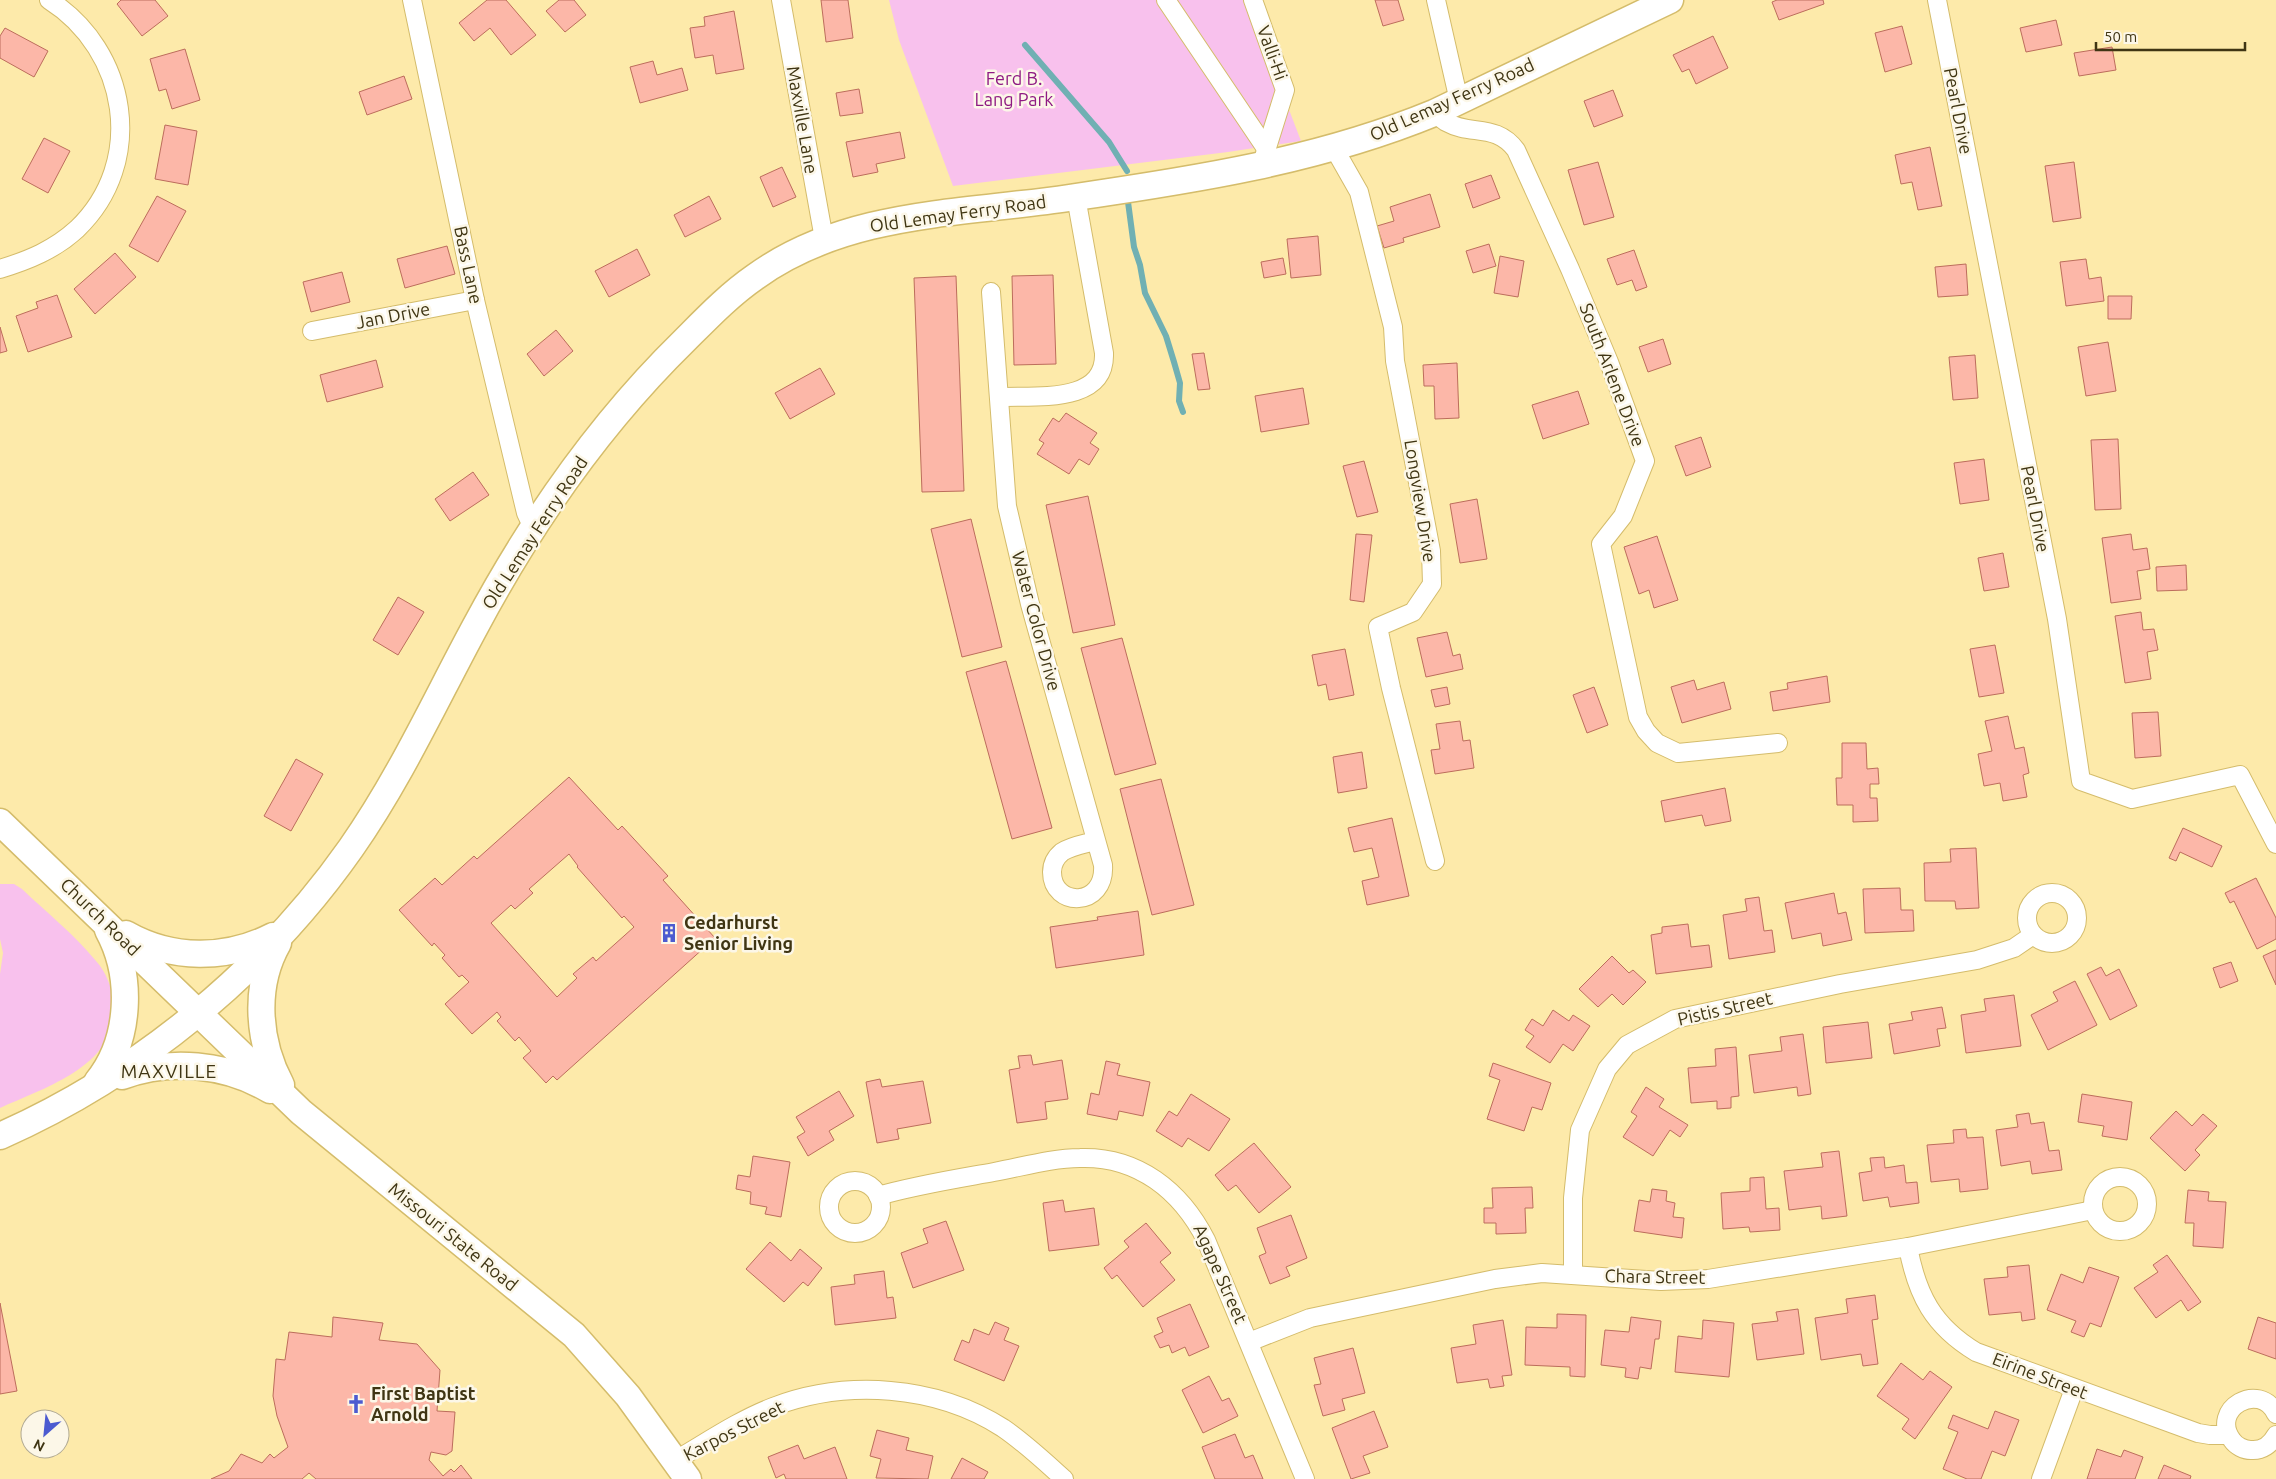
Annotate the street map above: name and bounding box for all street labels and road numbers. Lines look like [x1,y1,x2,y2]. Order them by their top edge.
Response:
street label: Valli-Hi [1254,23,1292,83]
street label: Old Lemay Ferry Road [1366,54,1537,144]
street label: Maxville Lane [784,64,822,175]
street label: Pearl Drive [1941,66,1977,156]
street label: Old Lemay Ferry Road [868,191,1047,235]
street label: Bass Lane [451,224,487,306]
street label: Jan Drive [354,298,432,332]
street label: South Arlene Drive [1576,300,1649,449]
street label: Longview Drive [1401,438,1441,564]
street label: Old Lemay Ferry Road [477,452,591,612]
street label: Pearl Drive [2018,464,2054,554]
street label: Water Color Drive [1009,549,1065,693]
street label: Church Road [57,873,145,959]
street label: Pistis Street [1675,987,1774,1029]
street label: Missouri State Road [385,1178,522,1294]
street label: Agape Street [1190,1221,1252,1326]
street label: Chara Street [1604,1265,1706,1287]
street label: Eirine Street [1990,1348,2091,1402]
street label: Karpos Street [680,1396,787,1464]

